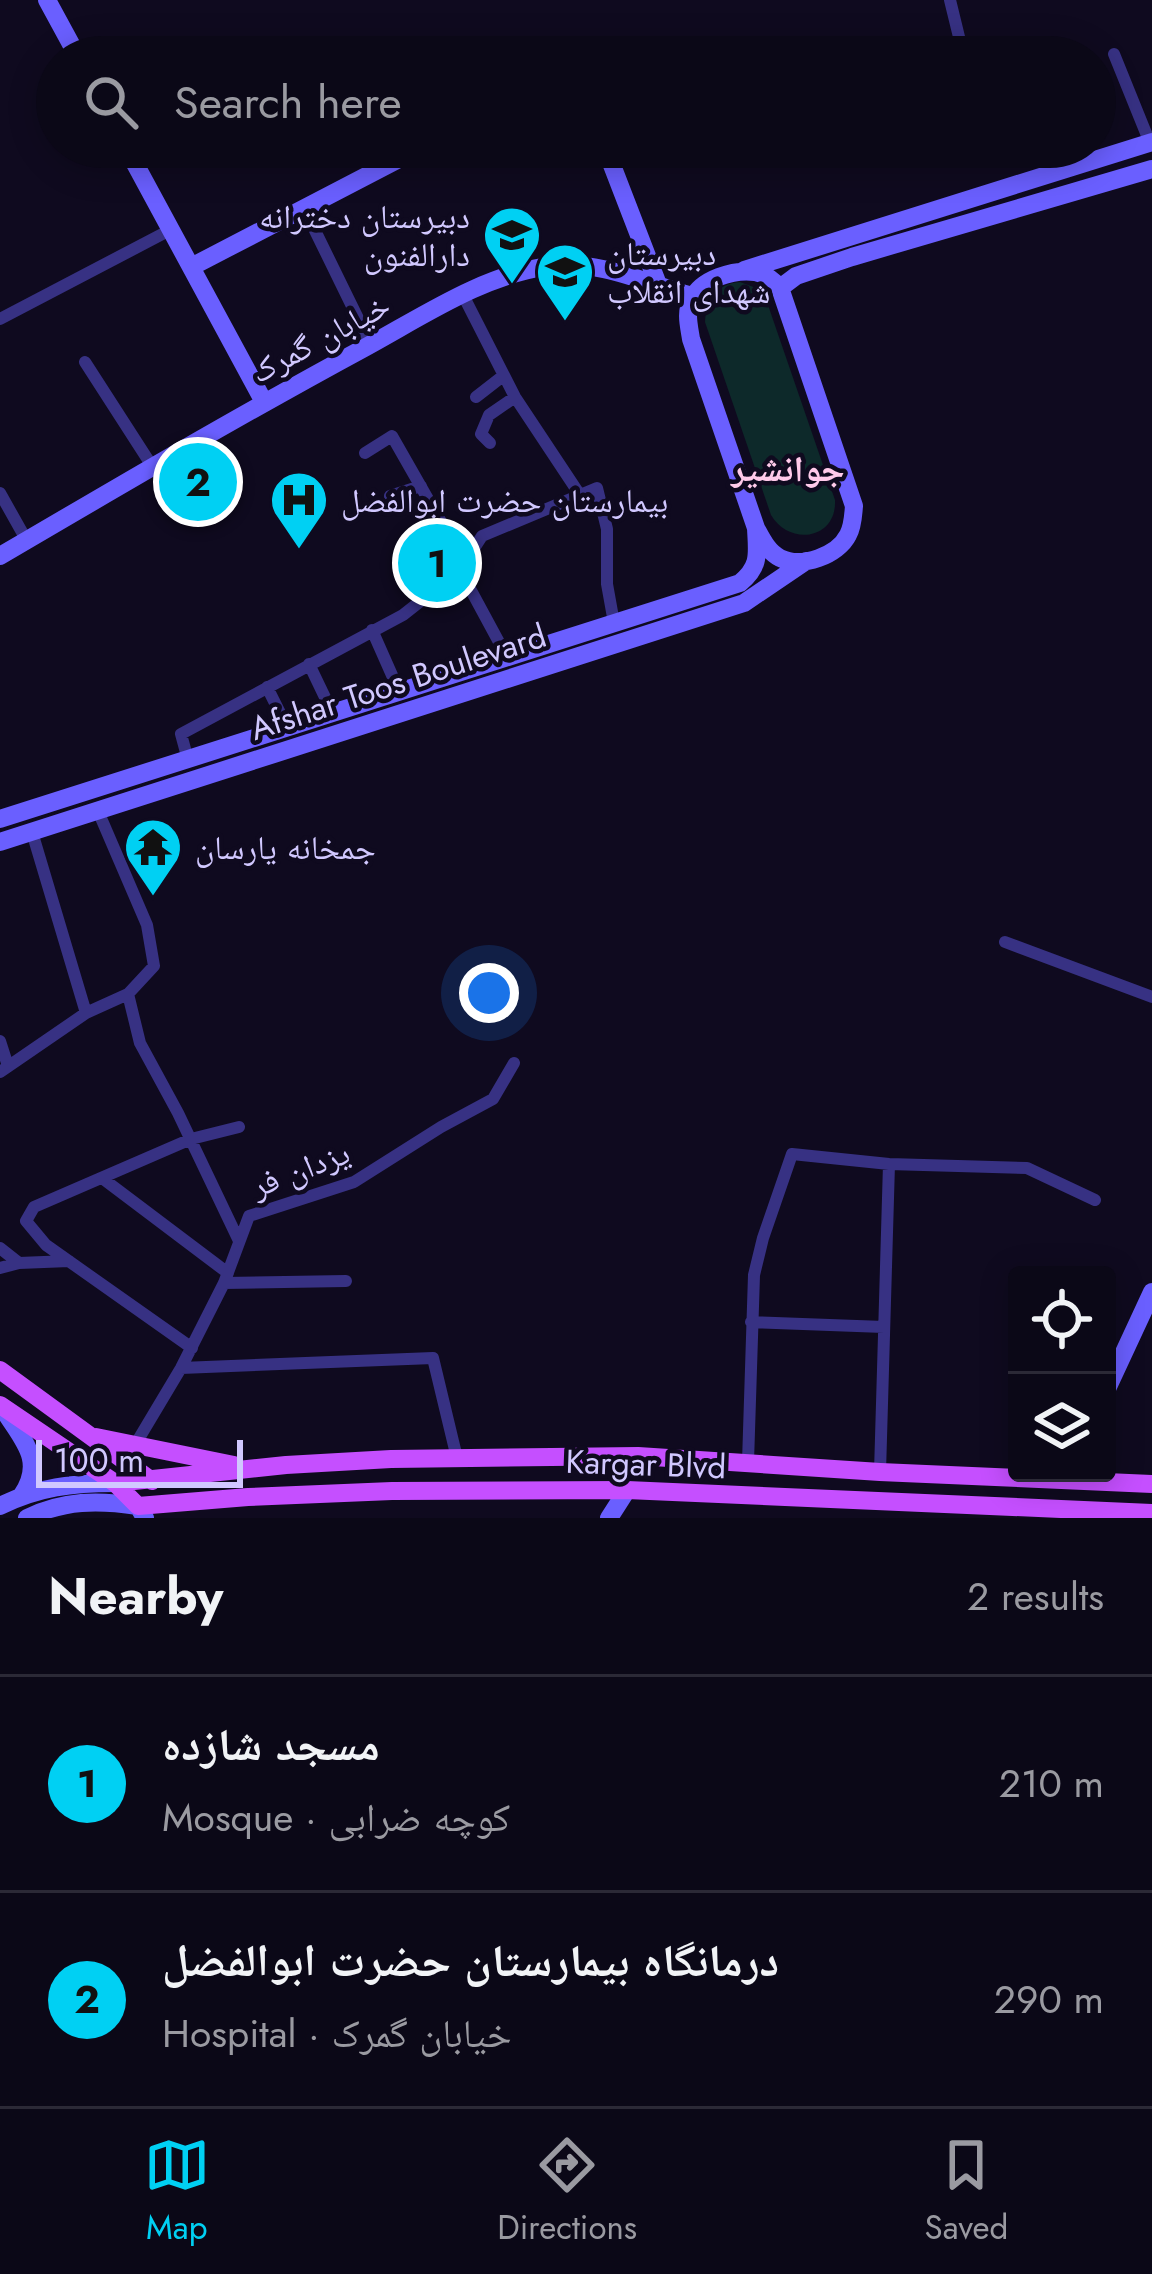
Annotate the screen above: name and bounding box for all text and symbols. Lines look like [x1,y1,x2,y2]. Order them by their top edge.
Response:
search box [36,36,1116,168]
icon: search [78,69,144,135]
text: Search here [174,70,402,135]
place label: دبیرستان دخترانه دارالفنون [259,193,470,278]
school or university icon: دبیرستان دخترانه دارالفنون [481,204,543,286]
place label: دبیرستان شهدای انقلاب [607,230,770,315]
school or university icon: دبیرستان شهدای انقلاب [534,241,596,323]
street label: خیابان گمرک [242,281,398,395]
pin: 2 [159,437,237,527]
district label: جوانشیر [729,442,845,494]
hospital icon: بیمارستان حضرت ابوالفضل [268,469,330,551]
place label: بیمارستان حضرت ابوالفضل [341,477,668,524]
pin: 1 [398,518,476,608]
street label: Afshar Toos Boulevard [244,612,552,752]
temple icon: جمخانه یارسان [122,816,184,898]
place label: جمخانه یارسان [195,824,376,871]
your location [459,963,519,1023]
street label: یزدان فر [243,1129,356,1210]
map controls [1008,1266,1116,1482]
button: locate [1008,1266,1116,1374]
button: layers [1008,1374,1116,1482]
scale bar [36,1434,243,1487]
text: 100 m [54,1437,144,1484]
street label: Kargar Blvd [565,1438,727,1490]
text: Nearby [48,1559,223,1633]
text: 2 results [967,1568,1104,1625]
text: مسجد شازده [162,1712,380,1777]
text: 1 [77,1755,97,1812]
text: 210 m [999,1755,1104,1812]
text: Mosque · کوچه ضرابی [162,1789,510,1846]
text: درمانگاه بیمارستان حضرت ابوالفضل [162,1928,779,1993]
text: 2 [74,1971,100,2028]
text: 290 m [994,1971,1104,2028]
text: Hospital · خیابان گمرک [162,2005,512,2062]
tab: Map [144,2132,210,2251]
tab: Directions [497,2132,637,2251]
tab: Saved [925,2132,1008,2251]

